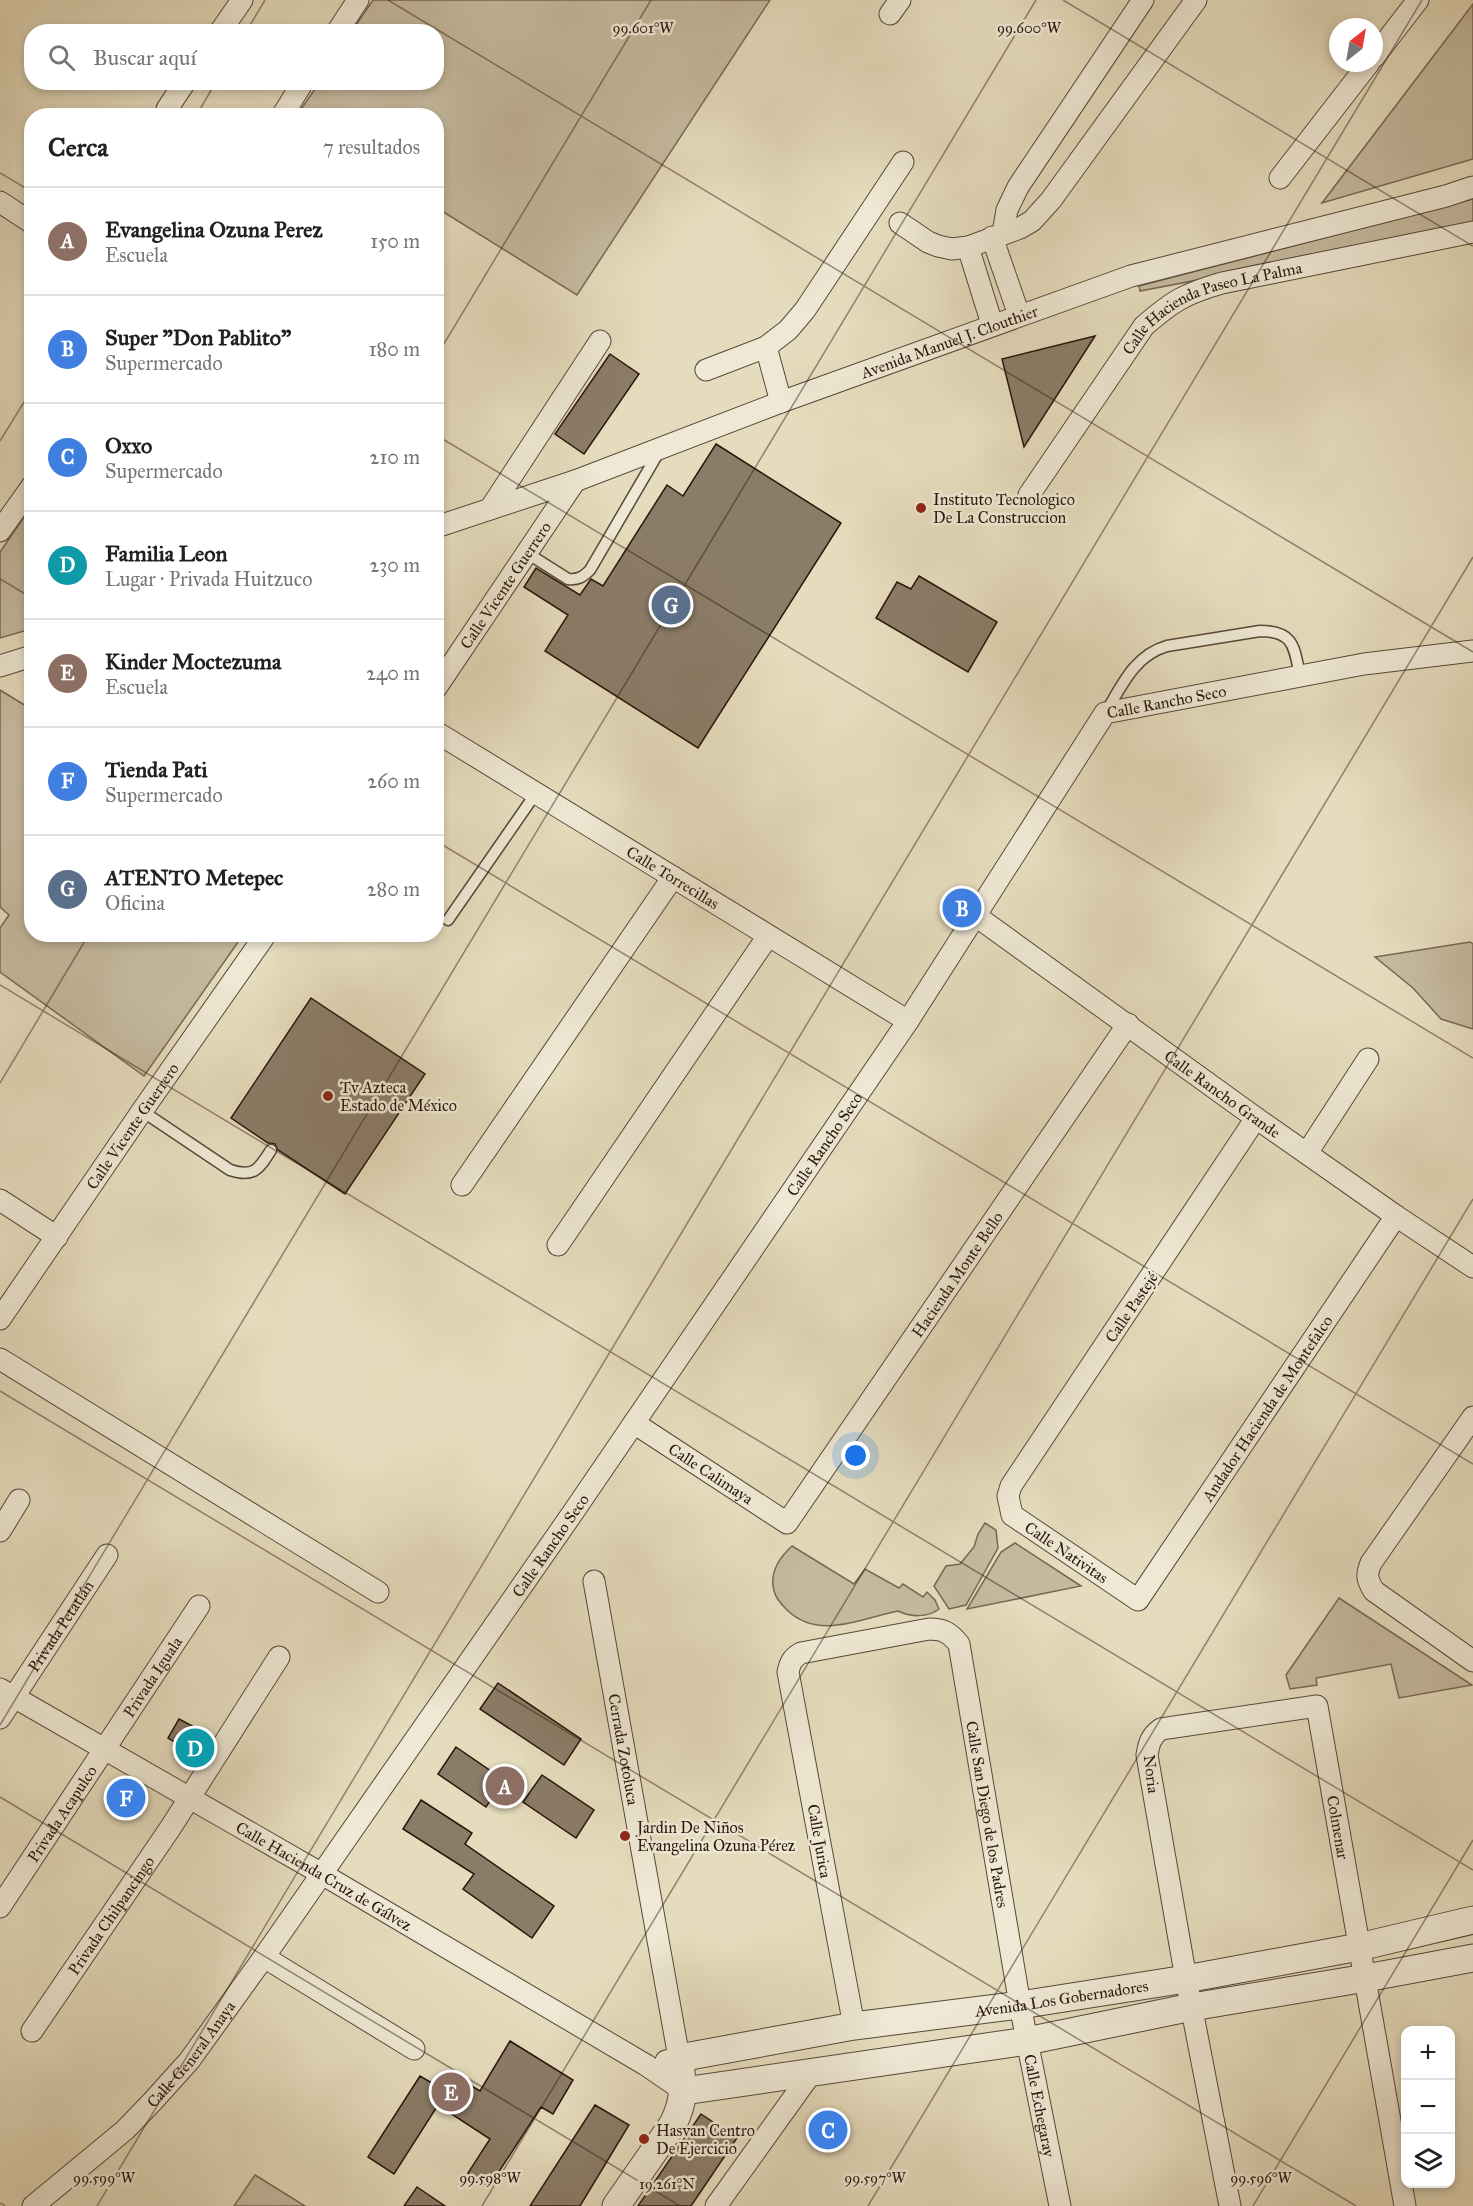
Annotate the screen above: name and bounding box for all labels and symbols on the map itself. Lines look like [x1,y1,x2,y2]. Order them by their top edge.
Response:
north arrow [1329,18,1383,72]
text: 99.601°W [612,19,674,37]
text: 99.600°W [997,19,1062,37]
street label: Calle Hacienda Paseo La Palma [1118,258,1304,358]
street label: Avenida Manuel J. Clouthier [858,301,1041,383]
place label: Instituto Tecnologico De La Construccion [933,490,1075,527]
marker: Instituto Tecnologico De La Construccion [914,501,928,515]
street label: Calle Vicente Guerrero [456,518,555,653]
pin: G [652,582,690,628]
street label: Calle Rancho Seco [1105,681,1228,722]
street label: Calle Torrecillas [623,842,723,913]
pin: B [942,886,982,930]
street label: Calle Rancho Grande [1161,1046,1284,1142]
street label: Calle Vicente Guerrero [82,1059,183,1193]
place label: Tv Azteca Estado de México [340,1078,457,1115]
marker: Tv Azteca Estado de México [321,1089,335,1103]
street label: Calle Rancho Seco [783,1089,867,1200]
street label: Hacienda Monte Bello [908,1208,1007,1341]
street label: Calle Pastejé [1101,1268,1162,1346]
street label: Andador Hacienda de Montefalco [1197,1312,1337,1506]
street label: Calle Calimaya [665,1439,757,1508]
your location [841,1441,870,1470]
street label: Calle Rancho Seco [508,1490,593,1601]
street label: Calle Nativitas [1021,1517,1112,1587]
street label: Privada Petatlán [24,1577,98,1676]
street label: Privada Iguala [119,1633,186,1721]
street label: Cerrada Zotoluca [604,1692,643,1807]
street label: Calle San Diego de los Padres [962,1719,1012,1909]
pin: D [176,1726,214,1770]
street label: Noria [1140,1754,1163,1795]
street label: Privada Acapulco [23,1762,101,1866]
pin: A [486,1764,524,1808]
pin: F [106,1776,146,1820]
street label: Colmenar [1323,1794,1353,1861]
street label: Calle Jurica [803,1803,835,1880]
street label: Calle Hacienda Cruz de Gálvez [232,1818,416,1935]
place label: Jardin De Niños Evangelina Ozuna Pérez [635,1818,796,1856]
marker: Jardin De Niños Evangelina Ozuna Pérez [618,1829,632,1843]
street label: Privada Chilpancingo [64,1853,158,1979]
street label: Avenida Los Gobernadores [973,1976,1150,2021]
street label: Calle General Anaya [143,1997,239,2111]
street label: Calle Echegaray [1020,2053,1059,2159]
pin: E [432,2070,470,2114]
pin: C [808,2108,848,2152]
place label: Hasvan Centro De Ejercicio [656,2121,755,2158]
marker: Hasvan Centro De Ejercicio [637,2132,651,2146]
text: 99.599°W [73,2169,136,2187]
text: 99.598°W [459,2169,522,2187]
text: 99.597°W [844,2169,907,2187]
text: 99.596°W [1230,2169,1292,2187]
text: 19.261°N [639,2175,695,2193]

